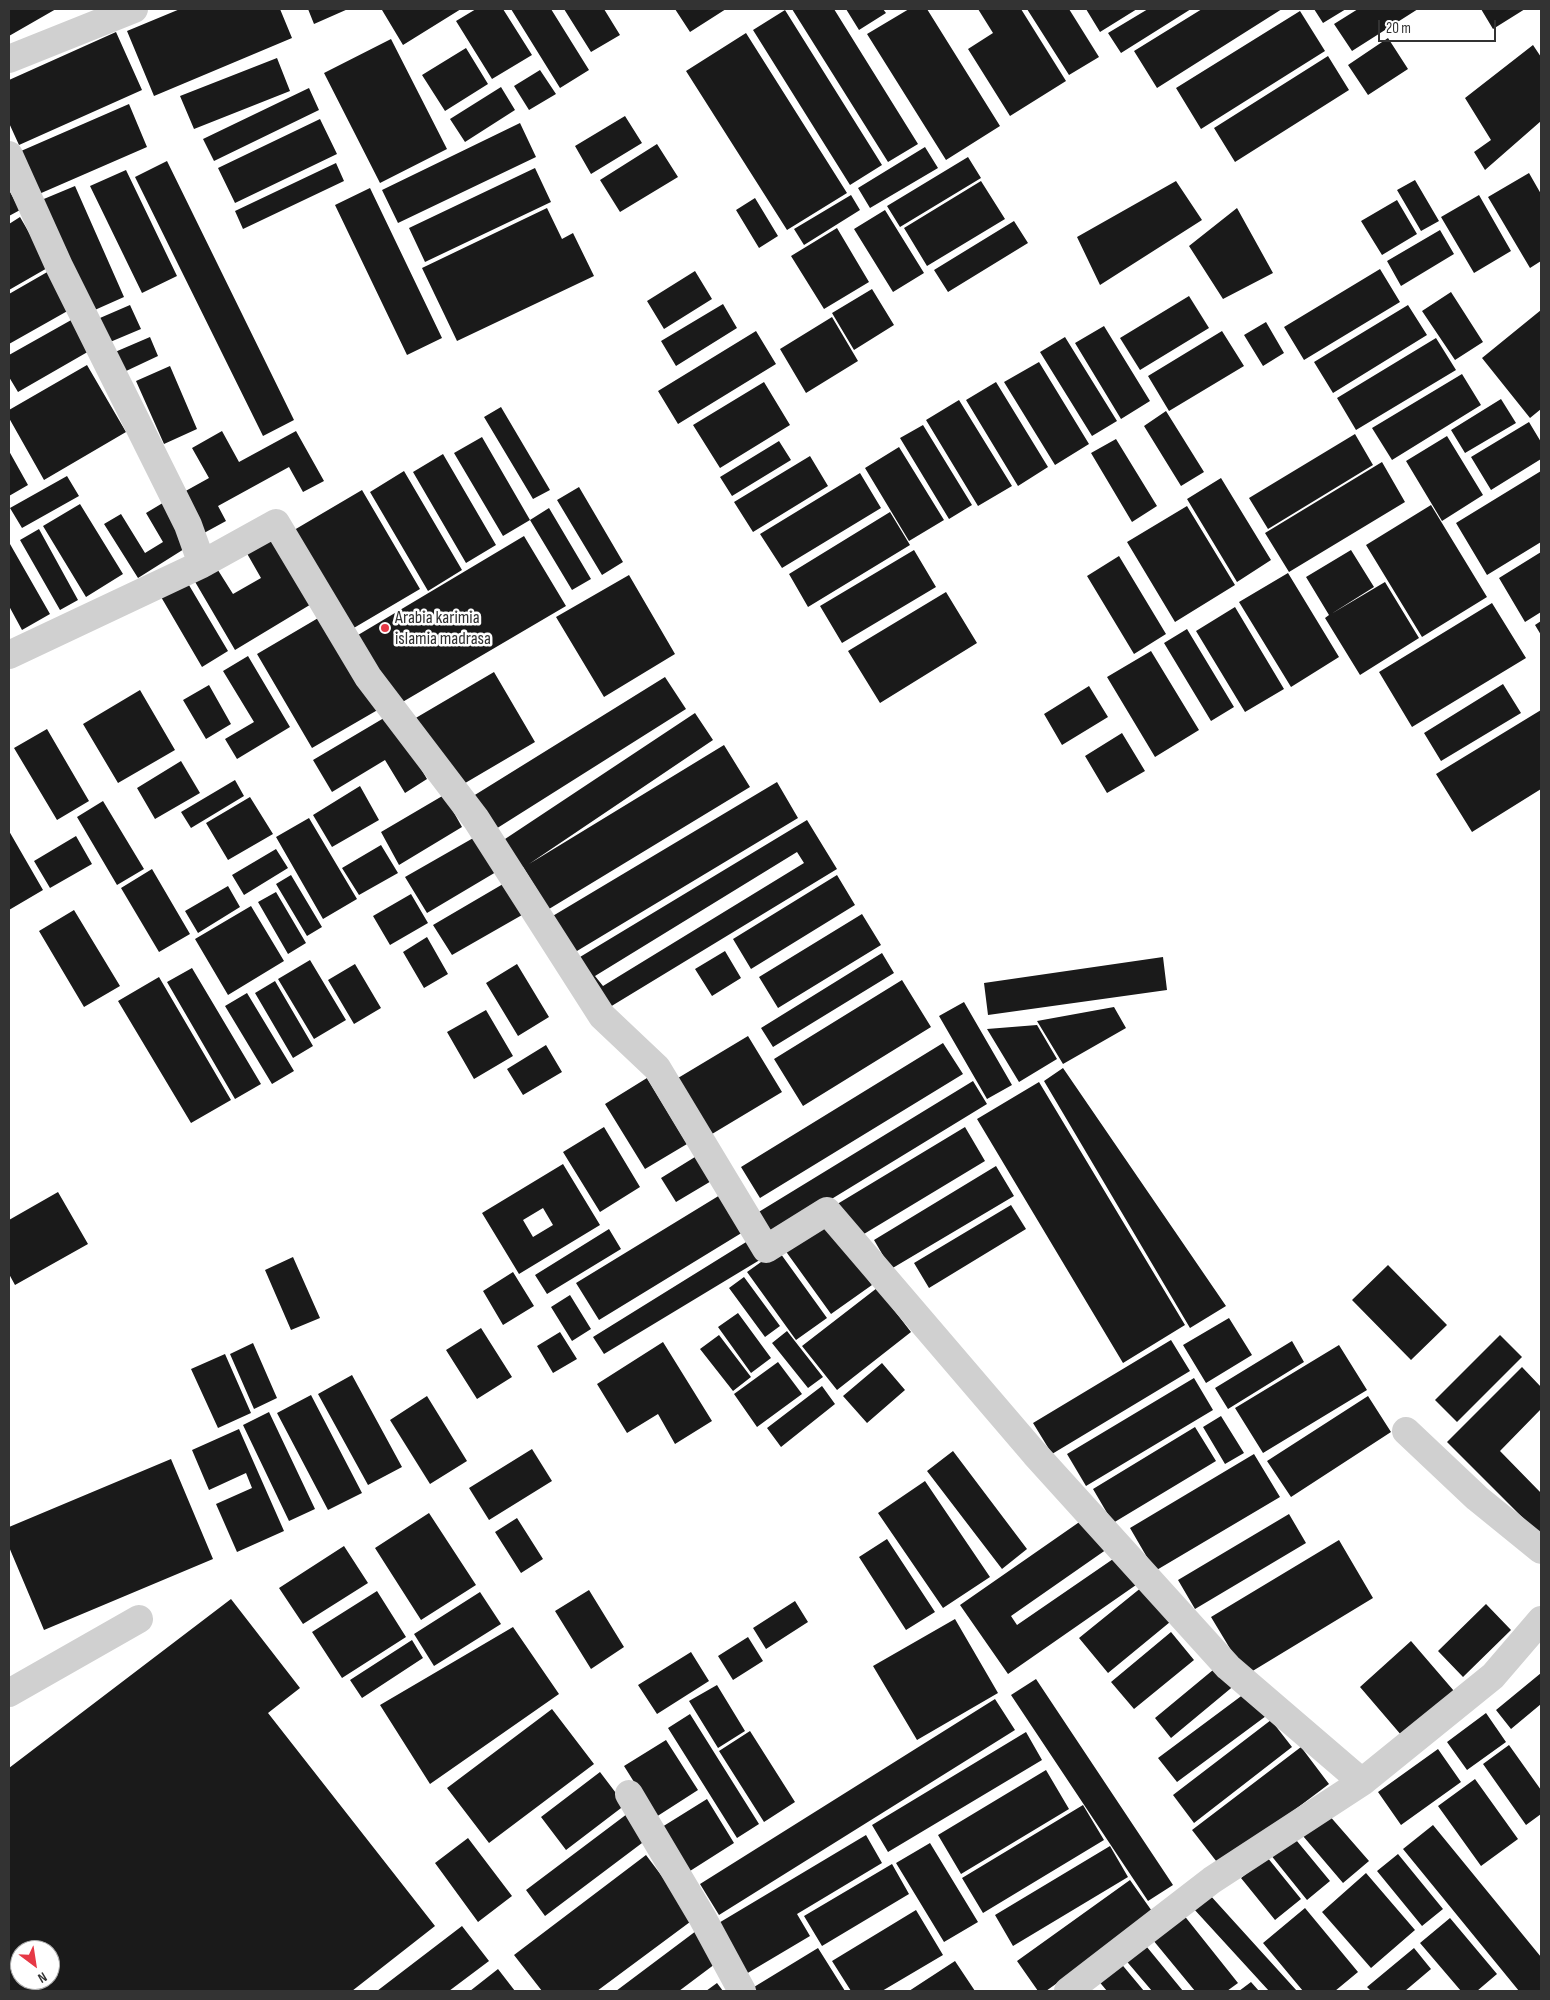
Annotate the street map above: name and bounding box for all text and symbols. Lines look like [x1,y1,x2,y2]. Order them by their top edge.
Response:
scale bar [1380,10,1498,42]
text: 20 m [1386,19,1411,38]
place label: Arabia karimia islamia madrasa [395,607,491,650]
marker: Arabia karimia islamia madrasa [379,622,391,634]
north arrow [10,1940,60,1990]
text: N [35,1968,50,1987]

